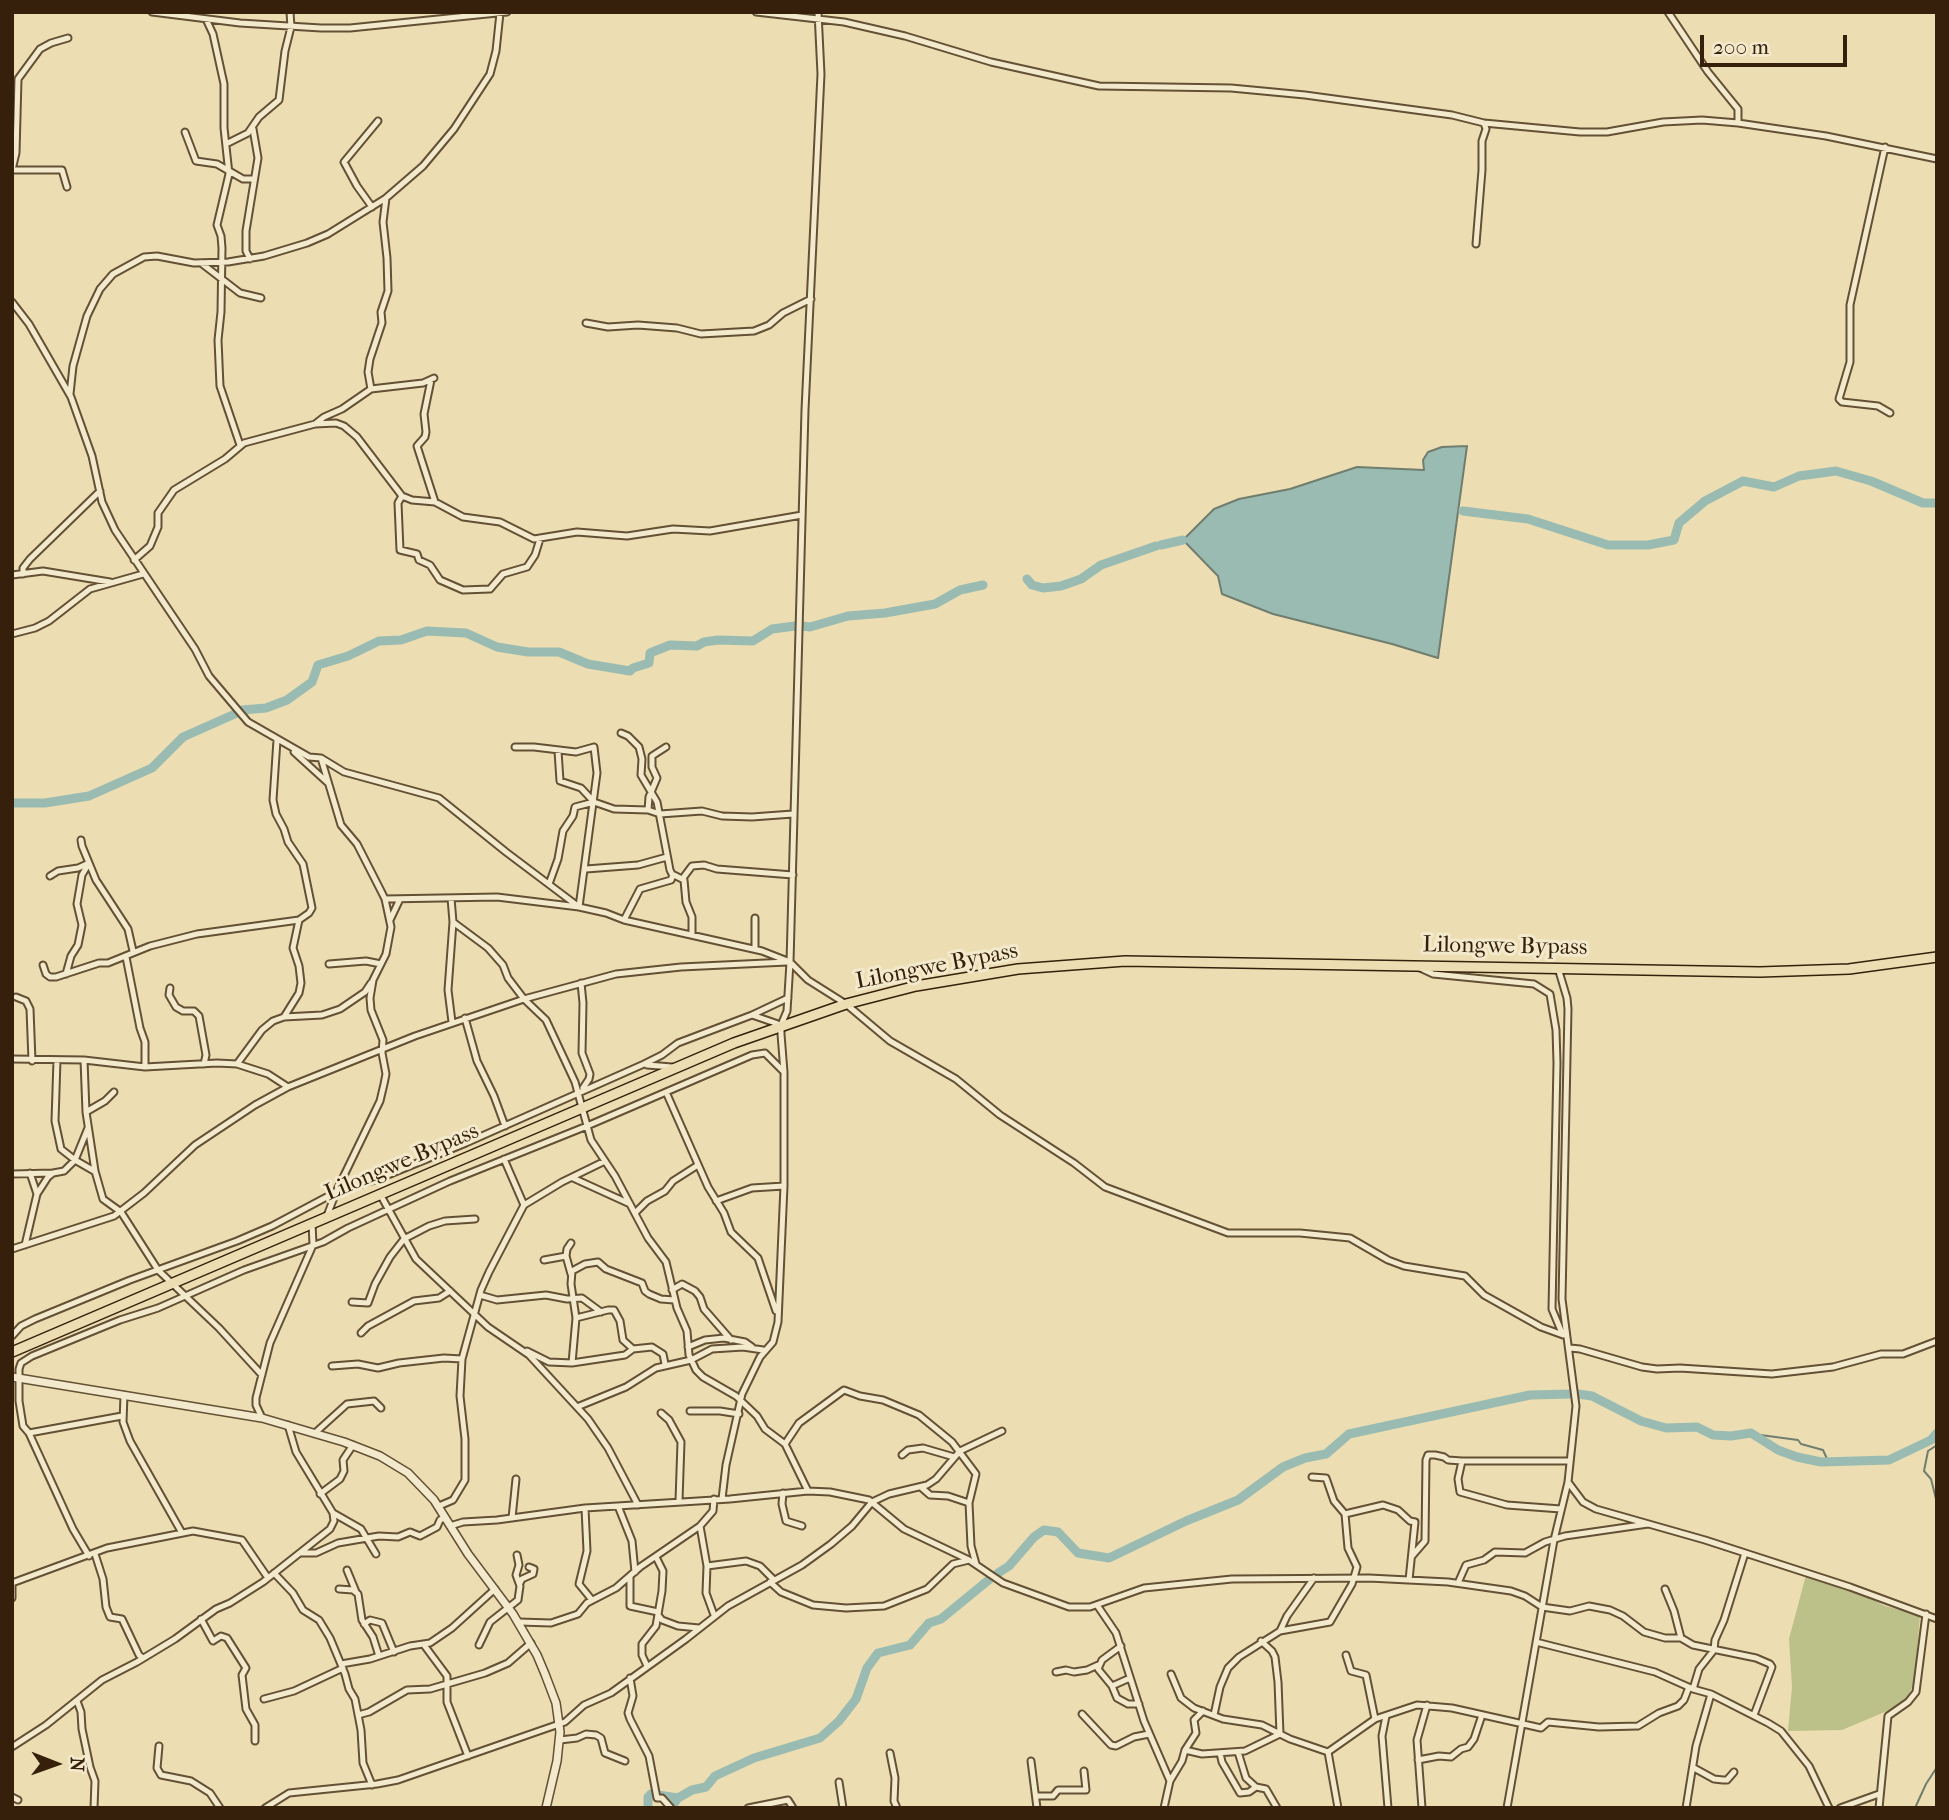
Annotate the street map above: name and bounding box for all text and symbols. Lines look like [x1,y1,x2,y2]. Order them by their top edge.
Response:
scale bar [1704,21,1851,65]
text: 200 m [1713,35,1769,59]
street label: Lilongwe Bypass [1422,932,1588,962]
street label: Lilongwe Bypass [854,938,1020,996]
street label: Lilongwe Bypass [321,1118,483,1208]
north arrow [21,1729,91,1799]
text: N [66,1757,88,1772]

